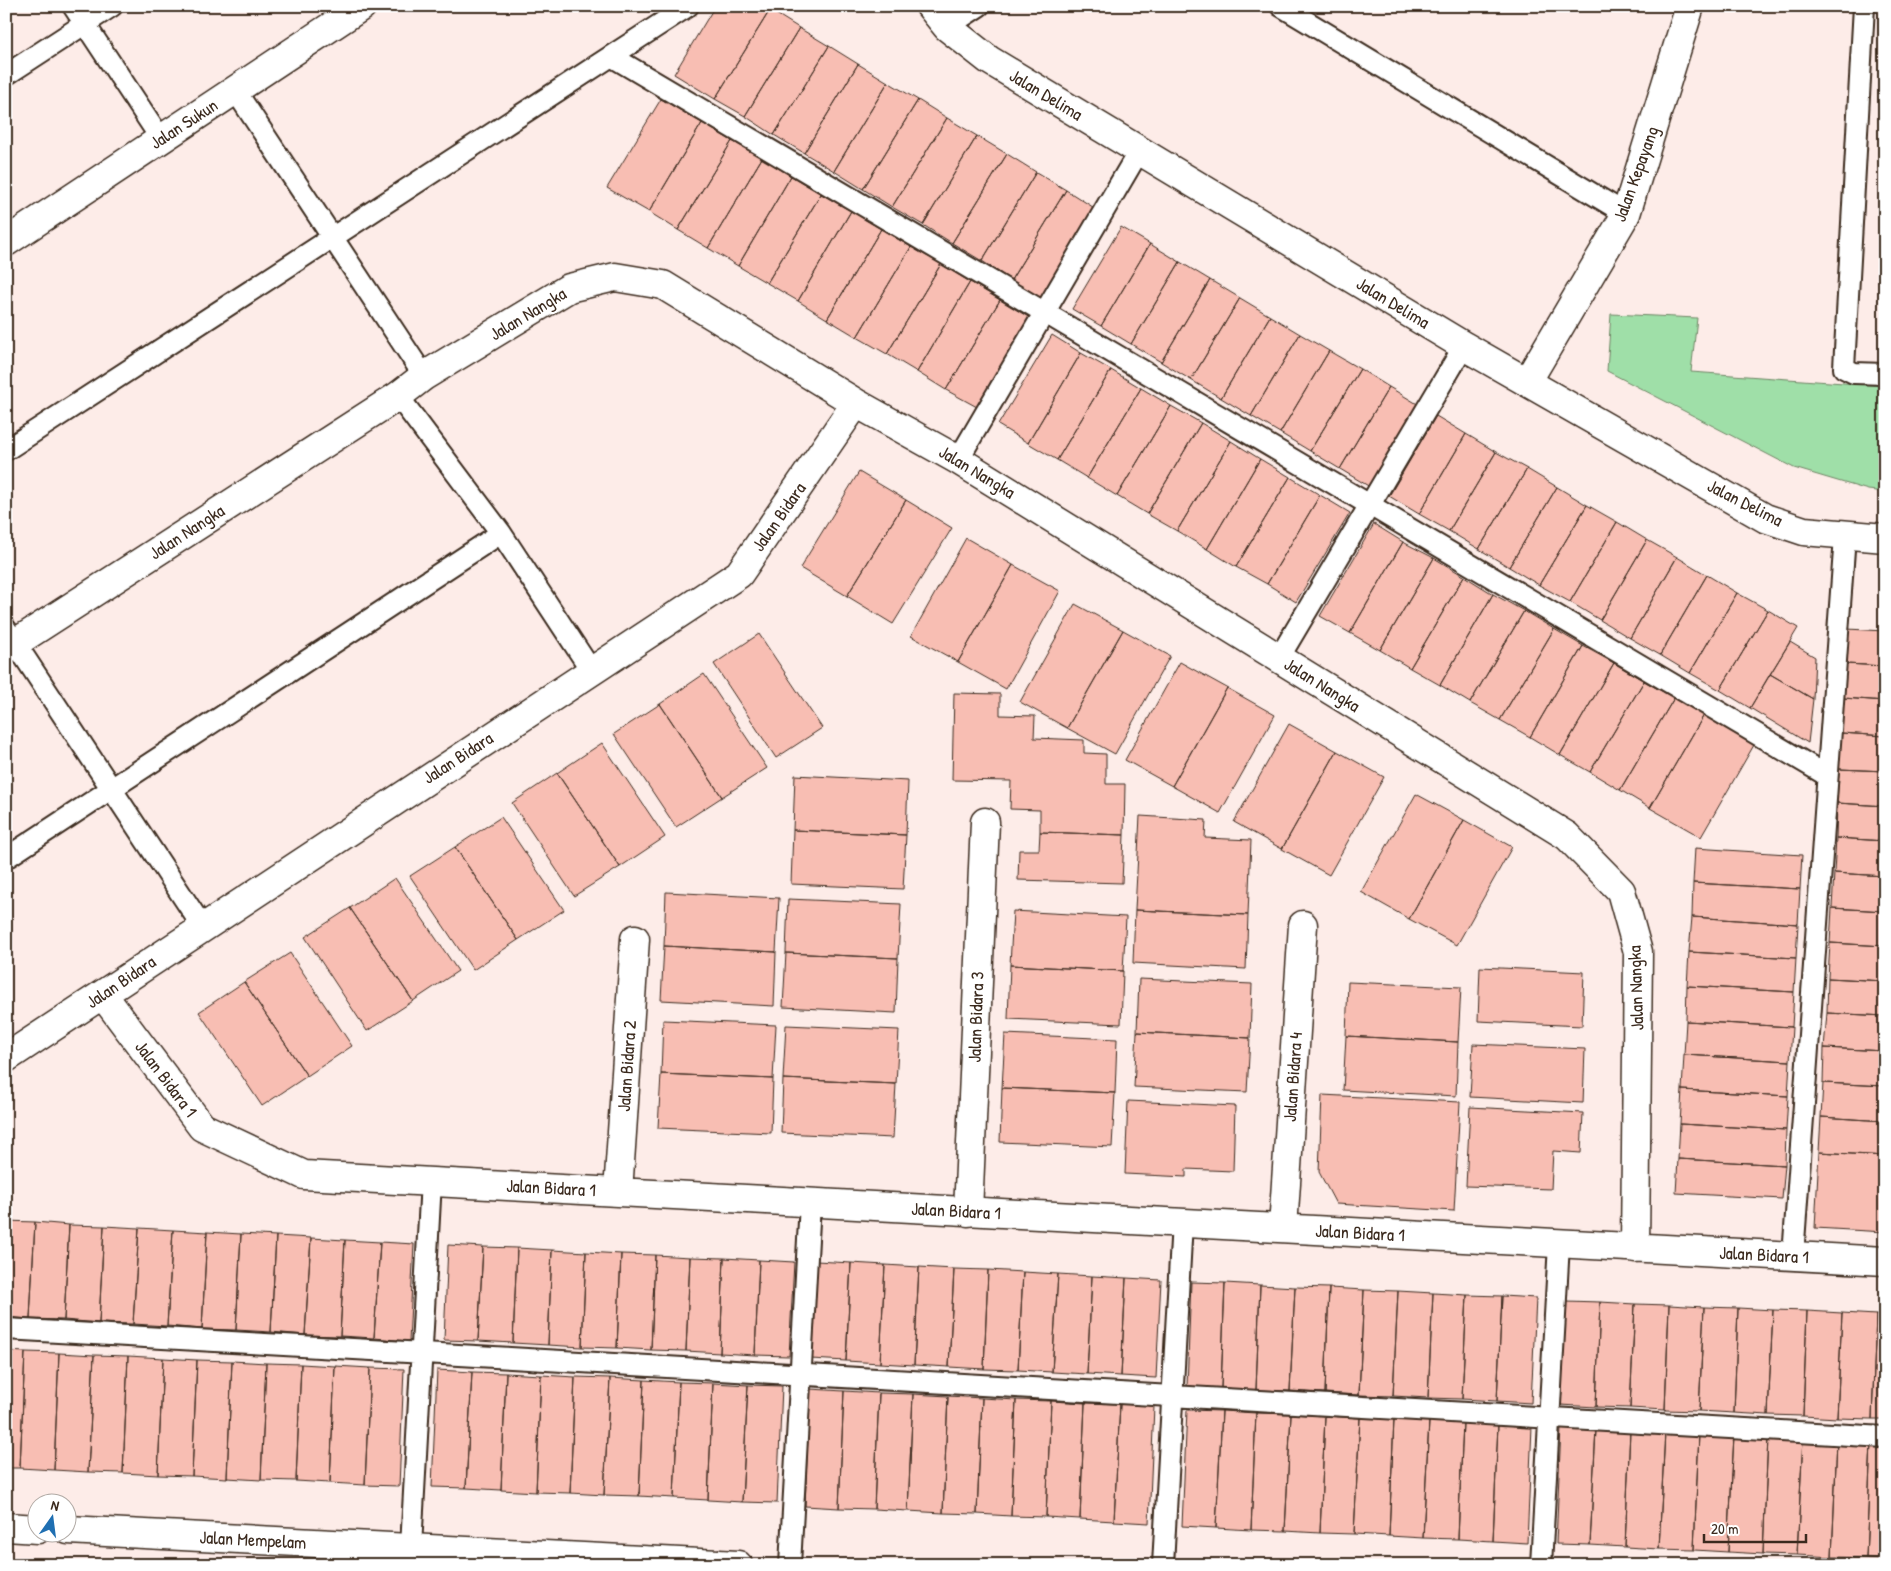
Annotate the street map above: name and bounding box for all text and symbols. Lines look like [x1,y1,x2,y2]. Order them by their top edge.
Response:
street label: Jalan Delima [1005,63,1088,126]
street label: Jalan Sukun [145,92,222,155]
street label: Jalan Kepayang [1607,123,1664,225]
street label: Jalan Delima [1352,271,1435,334]
street label: Jalan Nangka [485,281,571,346]
street label: Jalan Nangka [934,439,1020,504]
street label: Jalan Delima [1703,473,1787,532]
street label: Jalan Bidara [746,477,812,556]
street label: Jalan Nangka [144,498,229,565]
street label: Jalan Nangka [1280,651,1365,718]
street label: Jalan Bidara [418,726,498,790]
street label: Jalan Nangka [1622,945,1649,1031]
street label: Jalan Bidara [81,949,160,1014]
street label: Jalan Bidara 3 [961,971,990,1063]
street label: Jalan Bidara 2 [611,1019,642,1113]
street label: Jalan Bidara 4 [1277,1031,1308,1123]
street label: Jalan Bidara 1 [129,1035,203,1122]
street label: Jalan Bidara 1 [506,1173,596,1202]
street label: Jalan Bidara 1 [911,1196,1001,1225]
street label: Jalan Bidara 1 [1315,1218,1405,1247]
street label: Jalan Bidara 1 [1719,1240,1809,1269]
north arrow [28,1494,78,1544]
text: N [49,1495,62,1515]
scale bar [1704,1511,1806,1543]
text: 20 m [1711,1518,1738,1539]
street label: Jalan Mempelam [199,1524,307,1555]

